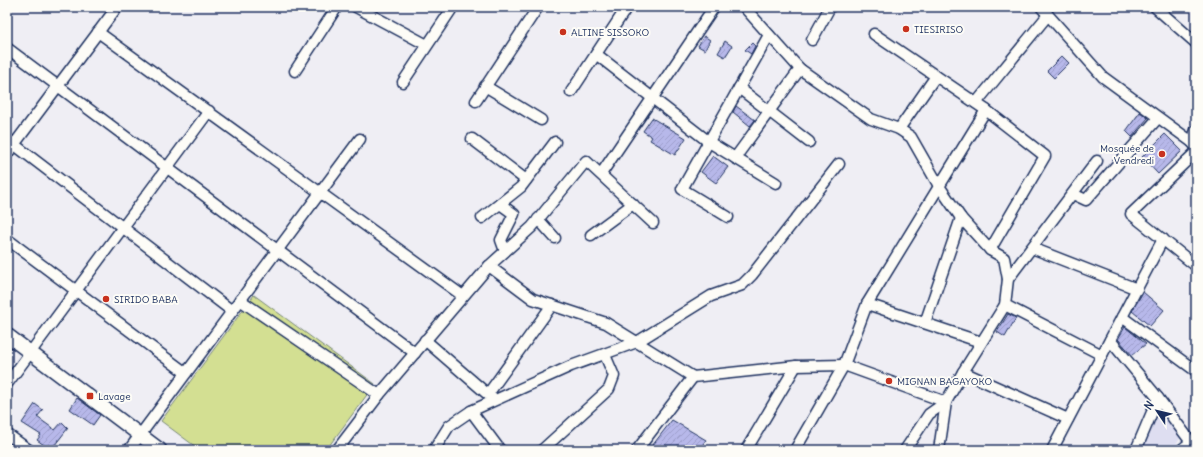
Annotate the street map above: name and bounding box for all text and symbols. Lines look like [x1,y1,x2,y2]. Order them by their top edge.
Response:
place label: TIESIRISO [914,23,964,36]
marker: TIESIRISO [901,24,911,34]
place label: ALTINE SISSOKO [571,26,649,39]
marker: ALTINE SISSOKO [558,27,568,37]
place label: Mosquée de Vendredi [1100,142,1154,167]
marker: Mosquée de Vendredi [1157,149,1167,159]
place label: SIRIDO BABA [114,293,178,306]
marker: SIRIDO BABA [101,294,111,304]
place label: MIGNAN BAGAYOKO [897,375,992,388]
marker: MIGNAN BAGAYOKO [884,376,894,386]
place label: Lavage [98,390,131,403]
marker: Lavage [85,391,95,401]
north arrow [1137,391,1177,431]
text: N [1141,398,1157,412]

